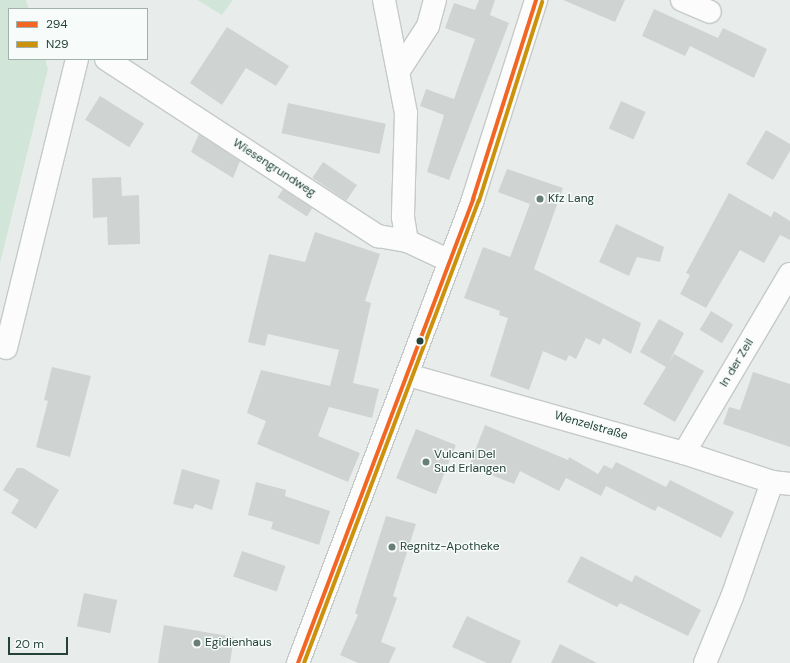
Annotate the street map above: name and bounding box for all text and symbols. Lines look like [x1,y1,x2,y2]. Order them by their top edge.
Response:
legend [8,8,148,60]
text: 294 [46,16,68,32]
text: N29 [46,36,69,52]
street label: Wiesengrundweg [230,136,318,200]
place label: Kfz Lang [548,192,594,206]
marker: Kfz Lang [535,194,545,204]
unlabelled marker [415,336,425,346]
street label: In der Zeil [717,336,757,390]
street label: Wenzelstraße [553,409,629,443]
place label: Vulcani Del Sud Erlangen [434,448,506,476]
marker: Vulcani Del Sud Erlangen [421,457,431,467]
place label: Regnitz-Apotheke [400,540,500,554]
marker: Regnitz-Apotheke [387,542,397,552]
scale bar [10,629,70,655]
text: 20 m [15,636,44,652]
place label: Egidienhaus [205,636,272,650]
marker: Egidienhaus [192,638,202,648]

